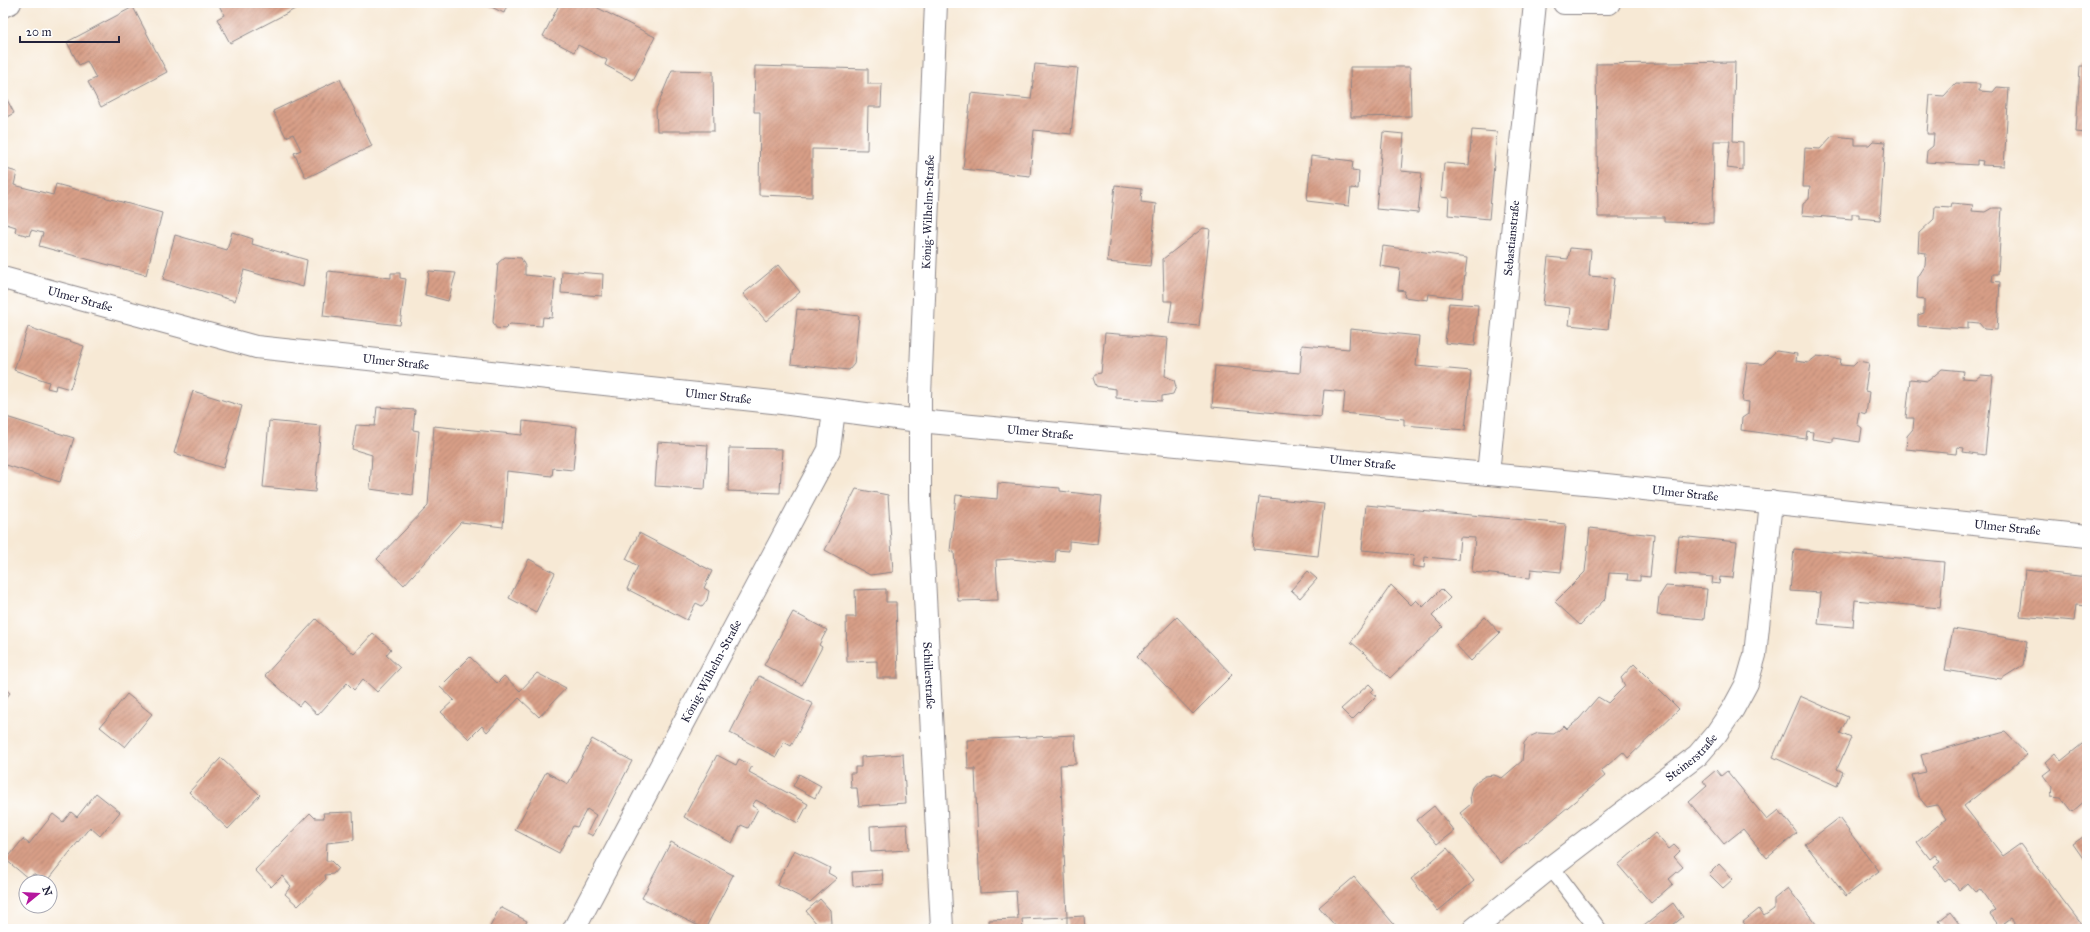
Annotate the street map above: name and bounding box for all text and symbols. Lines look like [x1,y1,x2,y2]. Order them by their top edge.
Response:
scale bar [20,18,119,44]
text: 20 m [26,25,52,39]
street label: König-Wilhelm-Straße [919,155,938,270]
street label: Sebastianstraße [1501,200,1522,277]
street label: Ulmer Straße [46,284,114,315]
street label: Ulmer Straße [362,351,430,372]
street label: Ulmer Straße [684,386,752,407]
street label: Ulmer Straße [1006,422,1074,442]
street label: Ulmer Straße [1329,452,1397,472]
street label: Ulmer Straße [1651,483,1719,504]
street label: Ulmer Straße [1973,517,2041,538]
street label: König-Wilhelm-Straße [678,617,744,725]
street label: Schillerstraße [920,641,938,709]
street label: Steinerstraße [1663,731,1720,784]
north arrow [18,874,58,914]
text: N [39,885,55,898]

